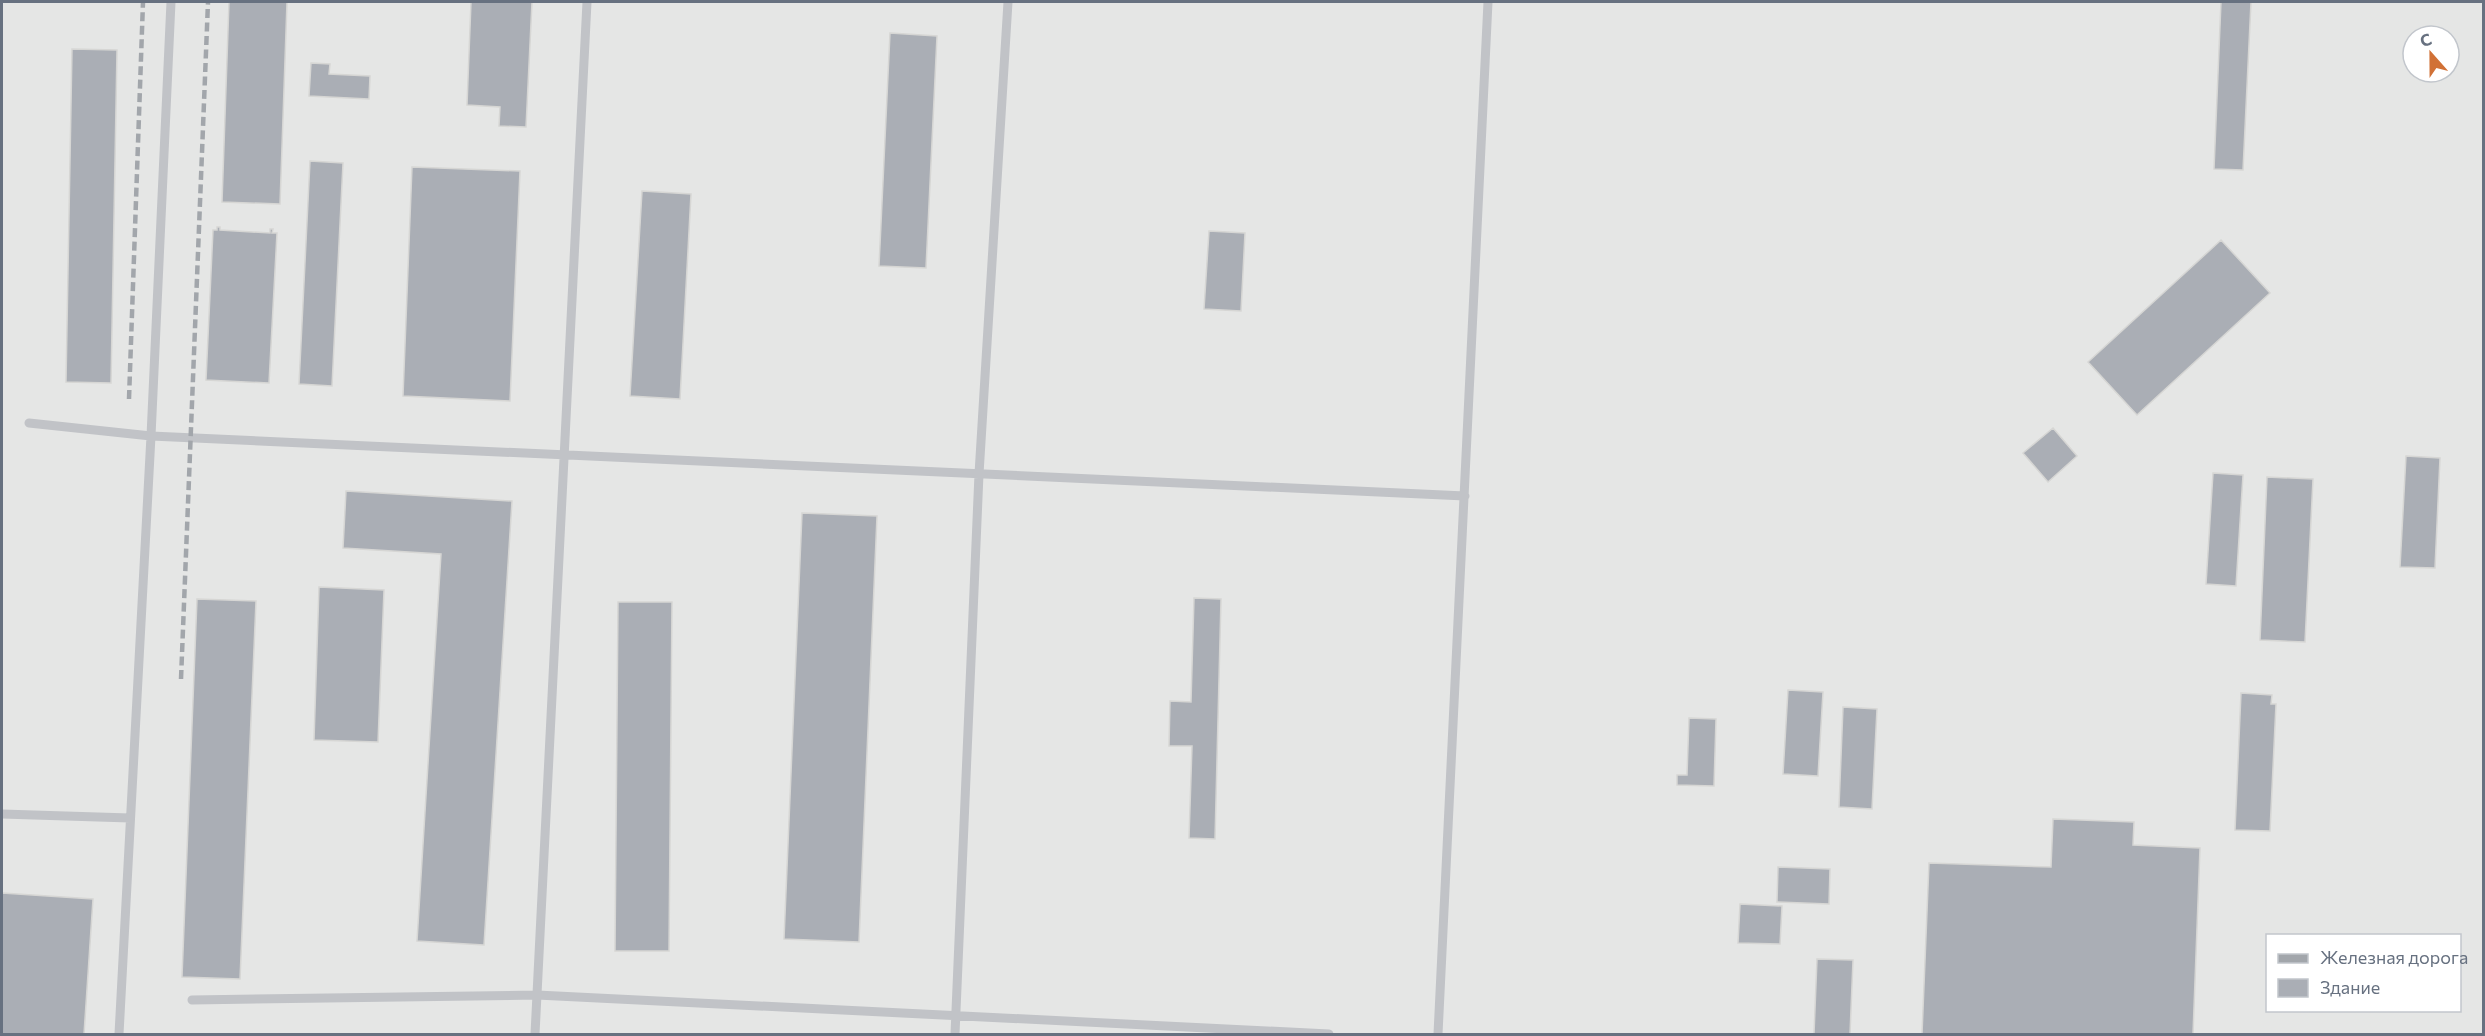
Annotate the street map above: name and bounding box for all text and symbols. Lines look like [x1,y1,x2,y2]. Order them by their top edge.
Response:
north arrow [2401,24,2461,84]
text: С [2417,29,2434,50]
legend [2266,934,2461,1012]
text: Железная дорога [2320,946,2468,968]
text: Здание [2320,976,2380,998]

